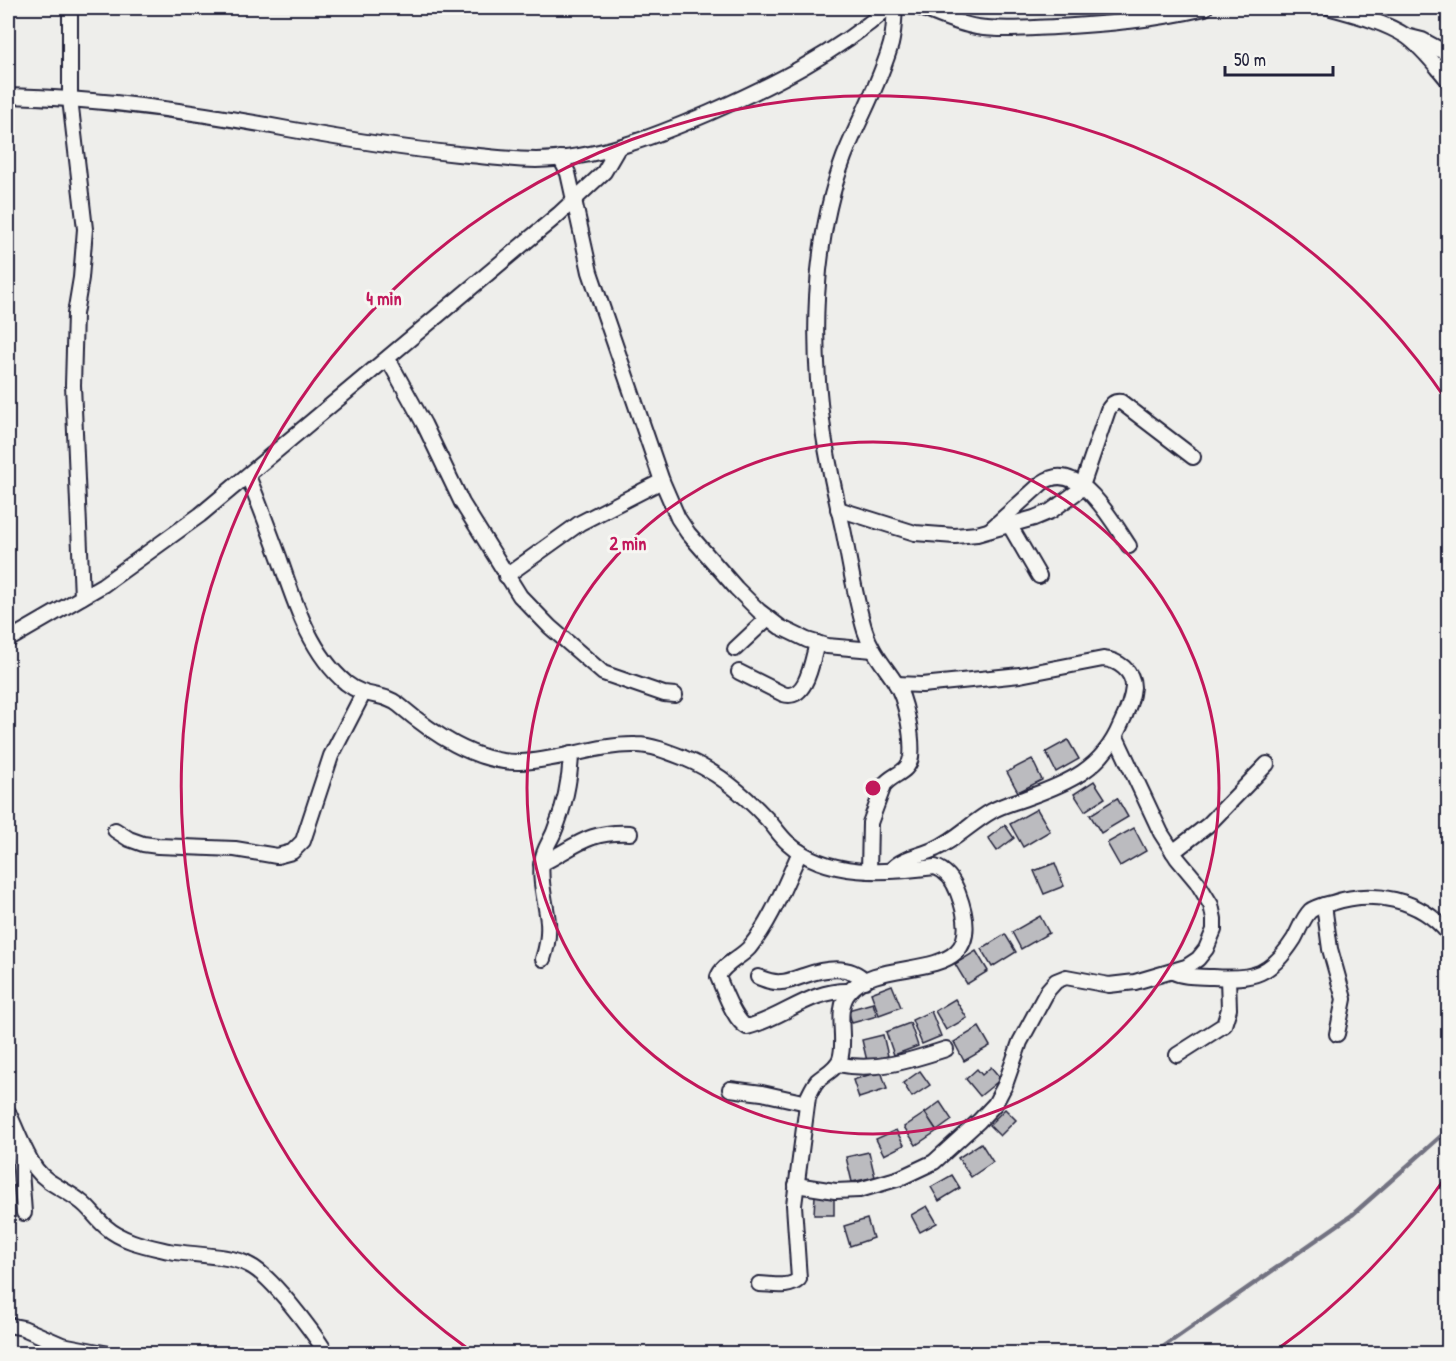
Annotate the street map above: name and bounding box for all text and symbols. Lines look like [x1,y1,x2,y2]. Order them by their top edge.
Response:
scale bar [1225,39,1333,77]
text: 50 m [1234,47,1266,72]
text: 4 min [366,286,402,311]
text: 2 min [610,531,646,556]
centre of rings [863,778,883,798]

